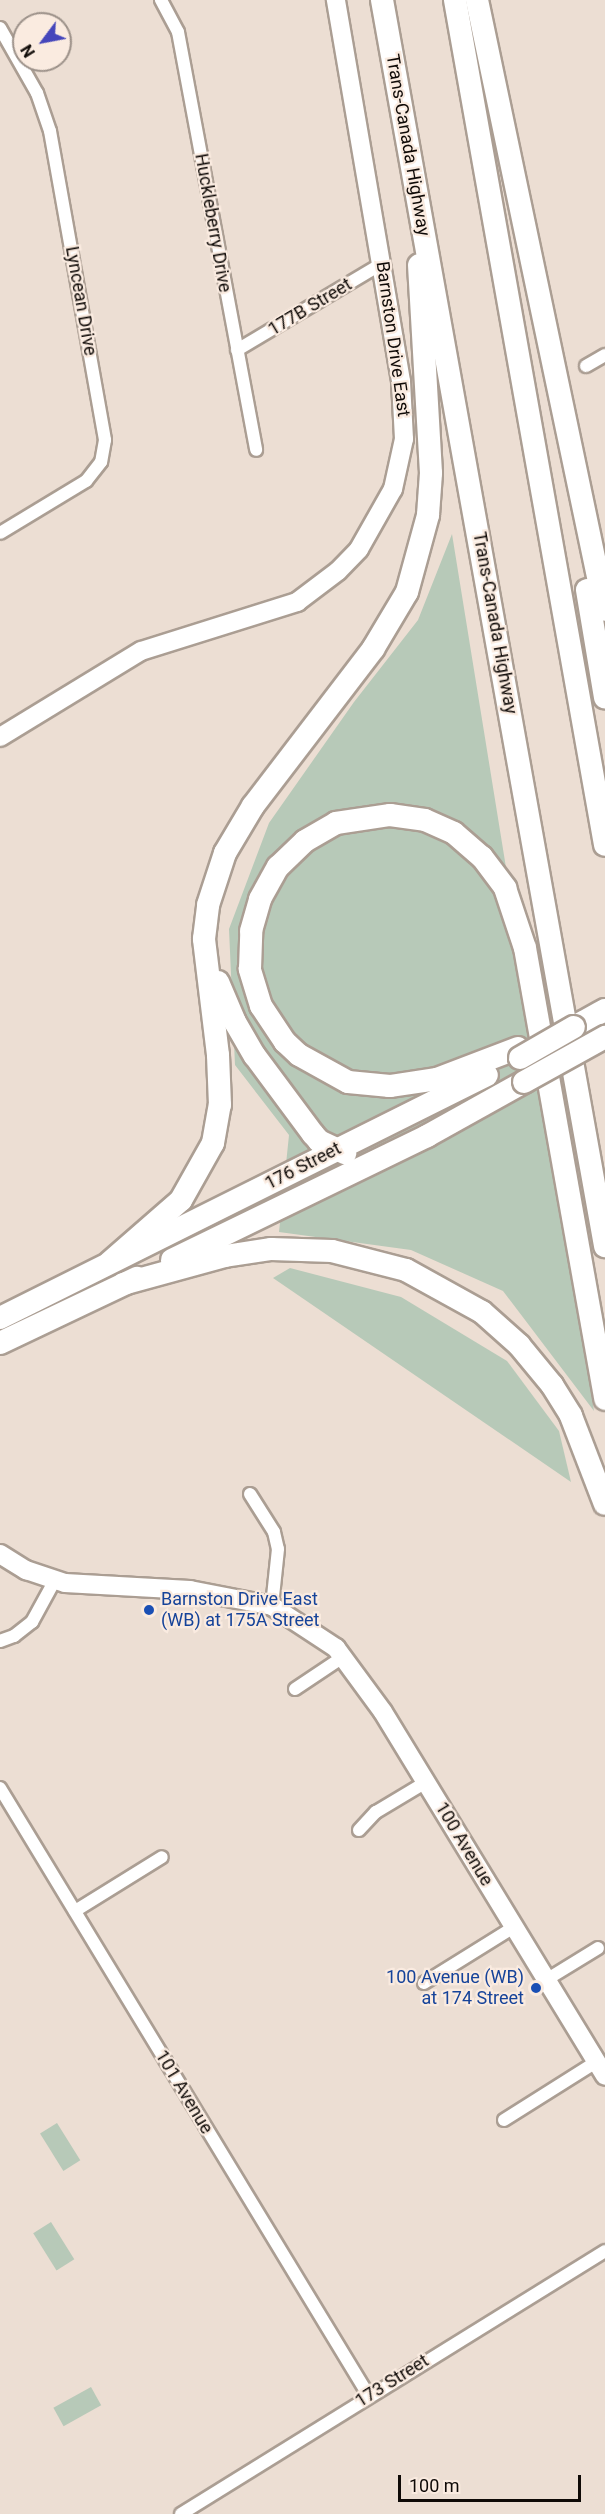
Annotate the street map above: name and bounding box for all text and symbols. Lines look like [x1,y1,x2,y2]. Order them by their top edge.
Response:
north arrow [12,12,72,72]
text: N [17,41,39,61]
street label: Trans-Canada Highway [381,52,435,238]
street label: Huckleberry Drive [190,152,236,294]
street label: Lyncean Drive [61,245,101,357]
street label: Barnston Drive East [371,260,415,418]
street label: 177B Street [264,274,356,340]
street label: Trans-Canada Highway [468,530,522,716]
street label: 176 Street [261,1138,345,1194]
place label: Barnston Drive East (WB) at 175A Street [161,1589,319,1632]
marker: Barnston Drive East (WB) at 175A Street [142,1603,156,1617]
street label: 100 Avenue [431,1798,497,1890]
place label: 100 Avenue (WB) at 174 Street [386,1967,524,2010]
marker: 100 Avenue (WB) at 174 Street [529,1981,543,1995]
street label: 101 Avenue [151,2046,217,2138]
street label: 173 Street [351,2350,433,2412]
scale bar [401,2463,584,2501]
text: 100 m [409,2475,460,2496]

